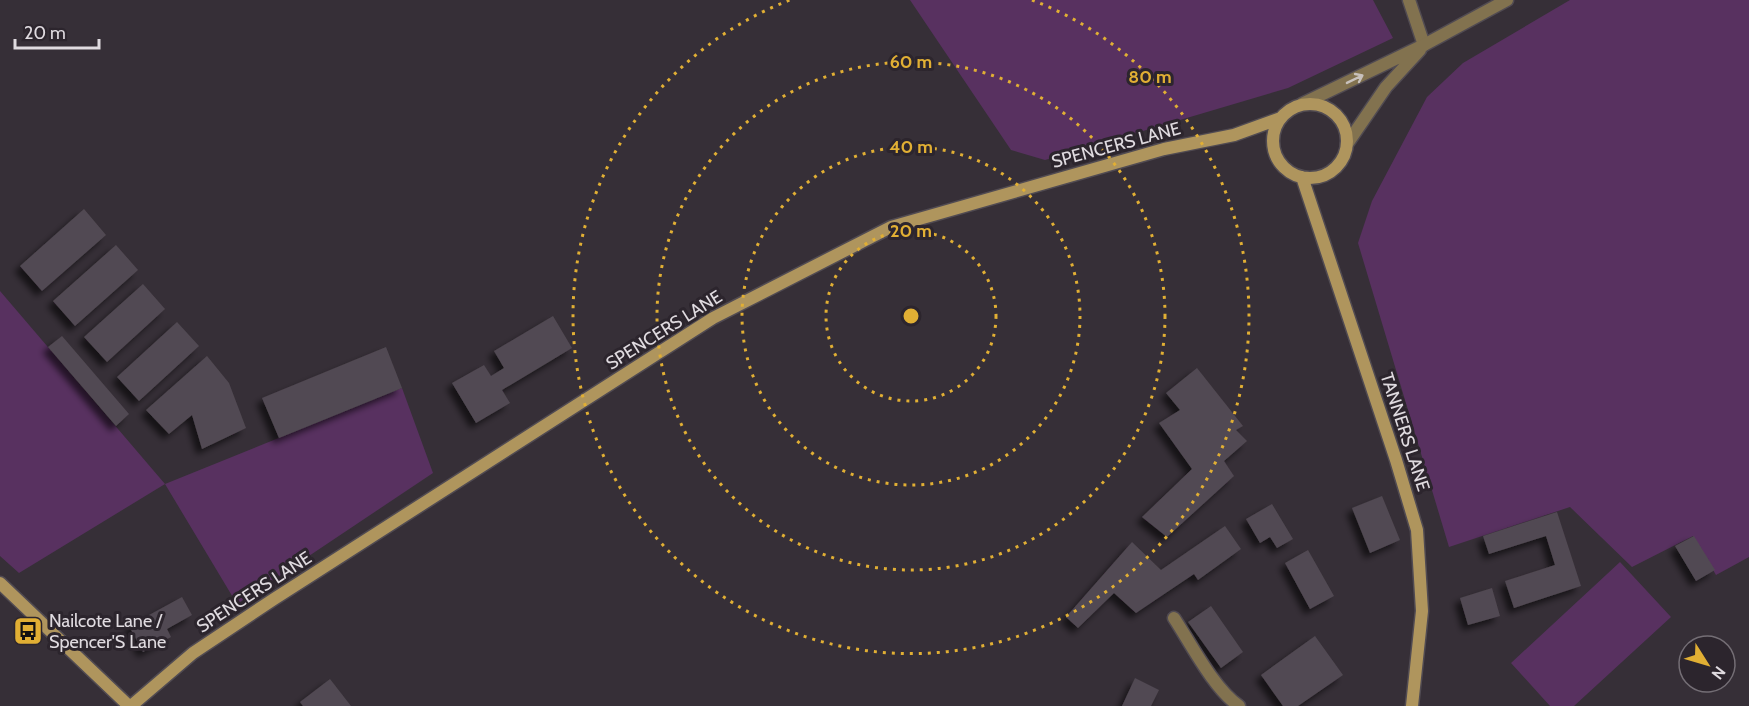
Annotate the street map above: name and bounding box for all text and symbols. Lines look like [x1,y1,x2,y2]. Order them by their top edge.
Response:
scale bar [15,12,99,50]
text: 20 m [24,22,66,44]
text: 60 m [890,51,932,73]
text: 80 m [1128,66,1172,88]
one-way arrow [1345,72,1363,84]
street label: SPENCERS LANE [1049,117,1183,173]
text: 40 m [889,136,933,158]
text: 20 m [890,220,932,242]
street label: SPENCERS LANE [602,286,726,374]
centre of rings [901,306,921,326]
street label: TANNERS LANE [1376,370,1435,494]
street label: SPENCERS LANE [192,547,316,637]
place label: Nailcote Lane / Spencer'S Lane [49,610,166,653]
bus stop icon: Nailcote Lane / Spencer'S Lane [12,615,44,647]
north arrow [1677,634,1737,694]
text: N [1708,662,1730,683]

